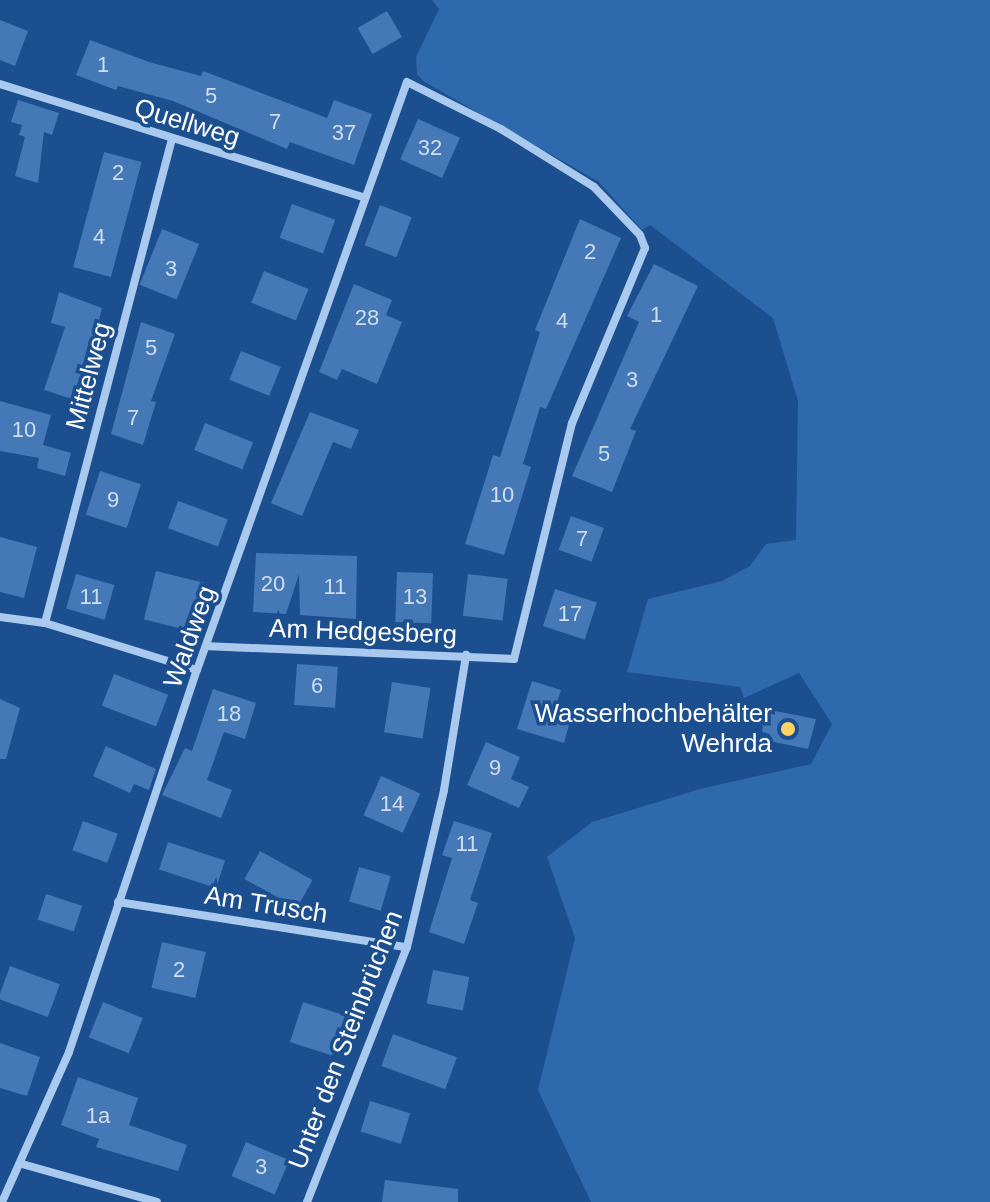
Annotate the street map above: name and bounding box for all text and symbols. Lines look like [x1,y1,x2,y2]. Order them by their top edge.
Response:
house number: 1 [97,52,109,78]
house number: 5 [205,83,217,109]
street label: Quellweg [131,92,243,154]
house number: 7 [269,109,281,135]
house number: 37 [332,120,356,146]
house number: 32 [418,135,442,161]
house number: 2 [112,160,124,186]
house number: 4 [93,224,105,250]
house number: 2 [584,239,596,265]
house number: 3 [165,256,177,282]
house number: 1 [650,302,662,328]
house number: 28 [355,305,379,331]
house number: 4 [556,308,568,334]
street label: Mittelweg [60,319,118,433]
house number: 5 [145,335,157,361]
house number: 3 [626,367,638,393]
house number: 7 [127,405,139,431]
house number: 10 [12,417,36,443]
house number: 5 [598,441,610,467]
house number: 10 [490,482,514,508]
house number: 9 [107,487,119,513]
house number: 7 [576,526,588,552]
house number: 20 [261,571,285,597]
house number: 11 [324,574,346,600]
street label: Waldweg [157,582,223,692]
house number: 11 [80,584,102,610]
house number: 13 [403,584,427,610]
house number: 17 [558,601,582,627]
street label: Am Hedgesberg [269,613,457,651]
house number: 6 [311,673,323,699]
place label: Wasserhochbehälter Wehrda [535,698,772,760]
house number: 18 [217,701,241,727]
marker: Wasserhochbehälter Wehrda [779,720,797,738]
house number: 9 [489,755,501,781]
house number: 14 [380,791,404,817]
house number: 11 [456,831,478,857]
street label: Am Trusch [202,880,330,930]
street label: Unter den Steinbrüchen [282,906,410,1174]
house number: 2 [173,957,185,983]
house number: 1a [86,1103,110,1129]
house number: 3 [255,1154,267,1180]

